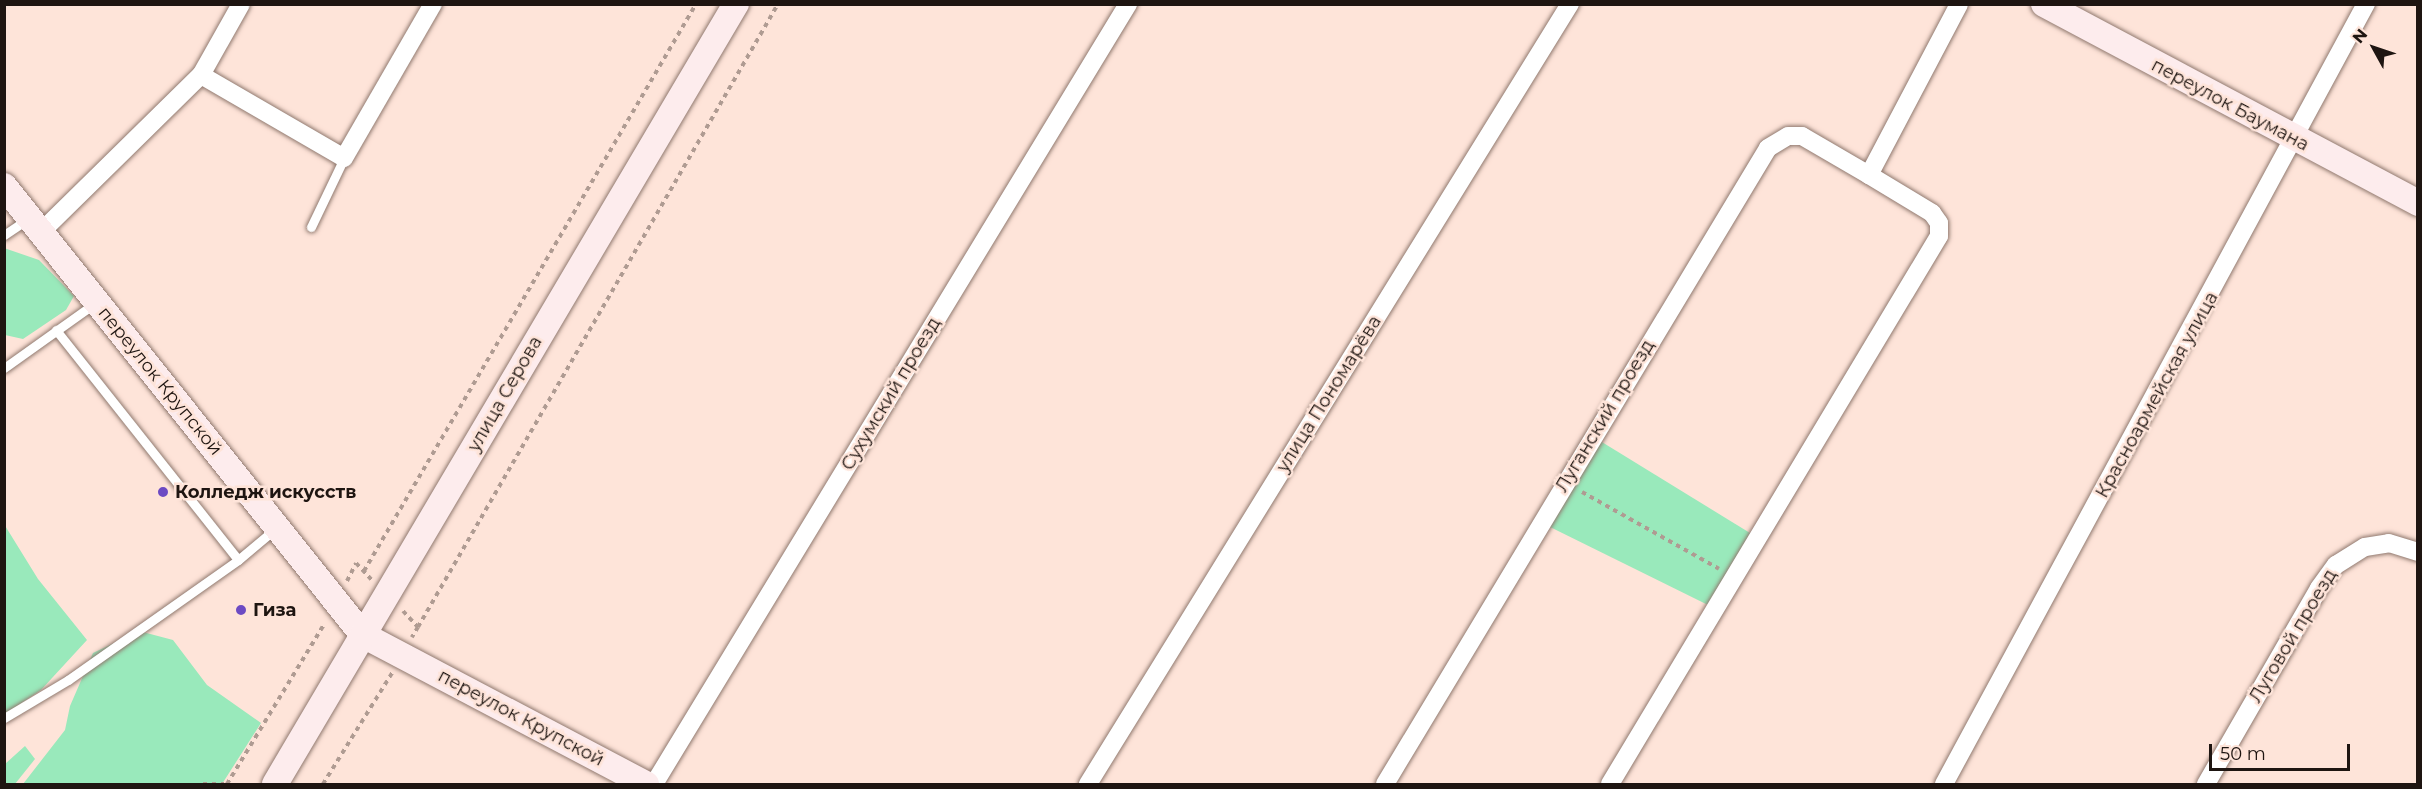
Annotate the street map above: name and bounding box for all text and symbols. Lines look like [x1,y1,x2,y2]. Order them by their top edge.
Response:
north arrow [2344,18,2404,78]
text: N [2348,25,2371,47]
street label: переулок Баумана [2148,54,2312,156]
street label: Красноармейская улица [2091,288,2223,502]
street label: переулок Крупской [93,302,227,460]
street label: улица Пономарёва [1272,312,1386,476]
street label: Сухумский проезд [837,314,945,474]
street label: улица Серова [463,332,547,456]
street label: Луганский проезд [1551,336,1659,496]
place label: Колледж искусств [175,481,356,503]
marker: Колледж искусств [156,485,170,499]
street label: Луговой проезд [2245,565,2341,707]
place label: Гиза [253,599,296,621]
marker: Гиза [234,603,248,617]
street label: переулок Крупской [434,665,608,771]
scale bar [2212,732,2353,770]
text: 50 m [2220,743,2266,765]

